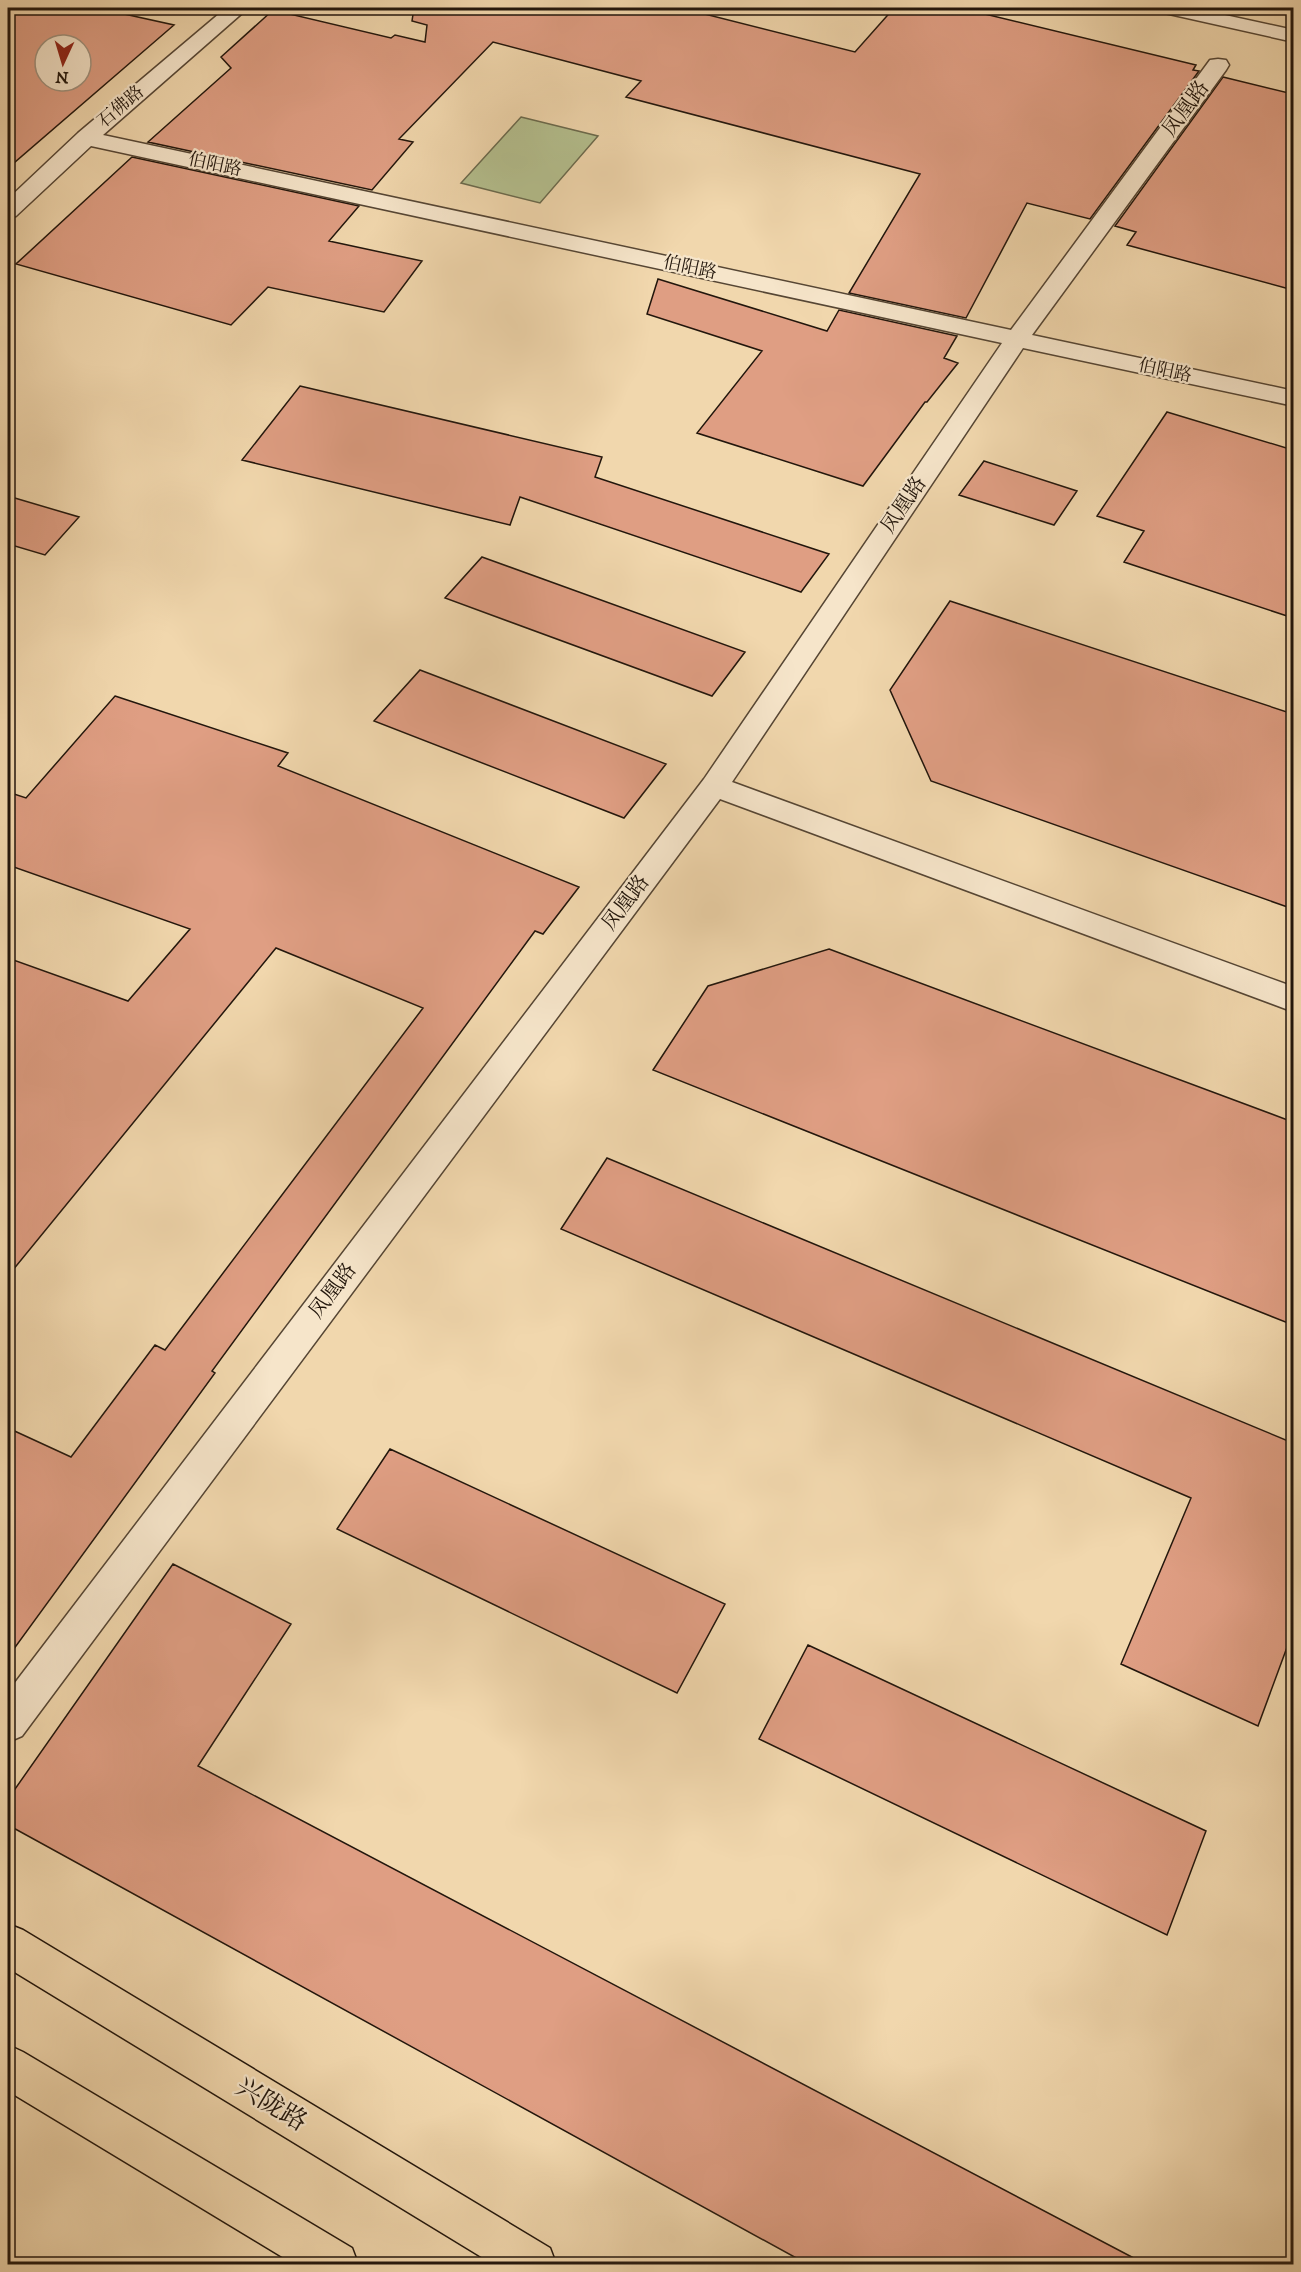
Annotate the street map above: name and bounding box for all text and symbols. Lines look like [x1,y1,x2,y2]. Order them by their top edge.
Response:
north arrow [33,33,93,93]
text: N [55,67,69,87]
street label: 凤凰路 [1157,76,1215,142]
street label: 石佛路 [93,81,149,133]
street label: 伯阳路 [186,149,244,181]
street label: 伯阳路 [661,252,719,284]
street label: 伯阳路 [1136,355,1194,387]
street label: 凤凰路 [876,472,932,538]
street label: 凤凰路 [597,870,655,936]
street label: 凤凰路 [304,1258,362,1324]
street label: 兴陇路 [229,2071,313,2139]

